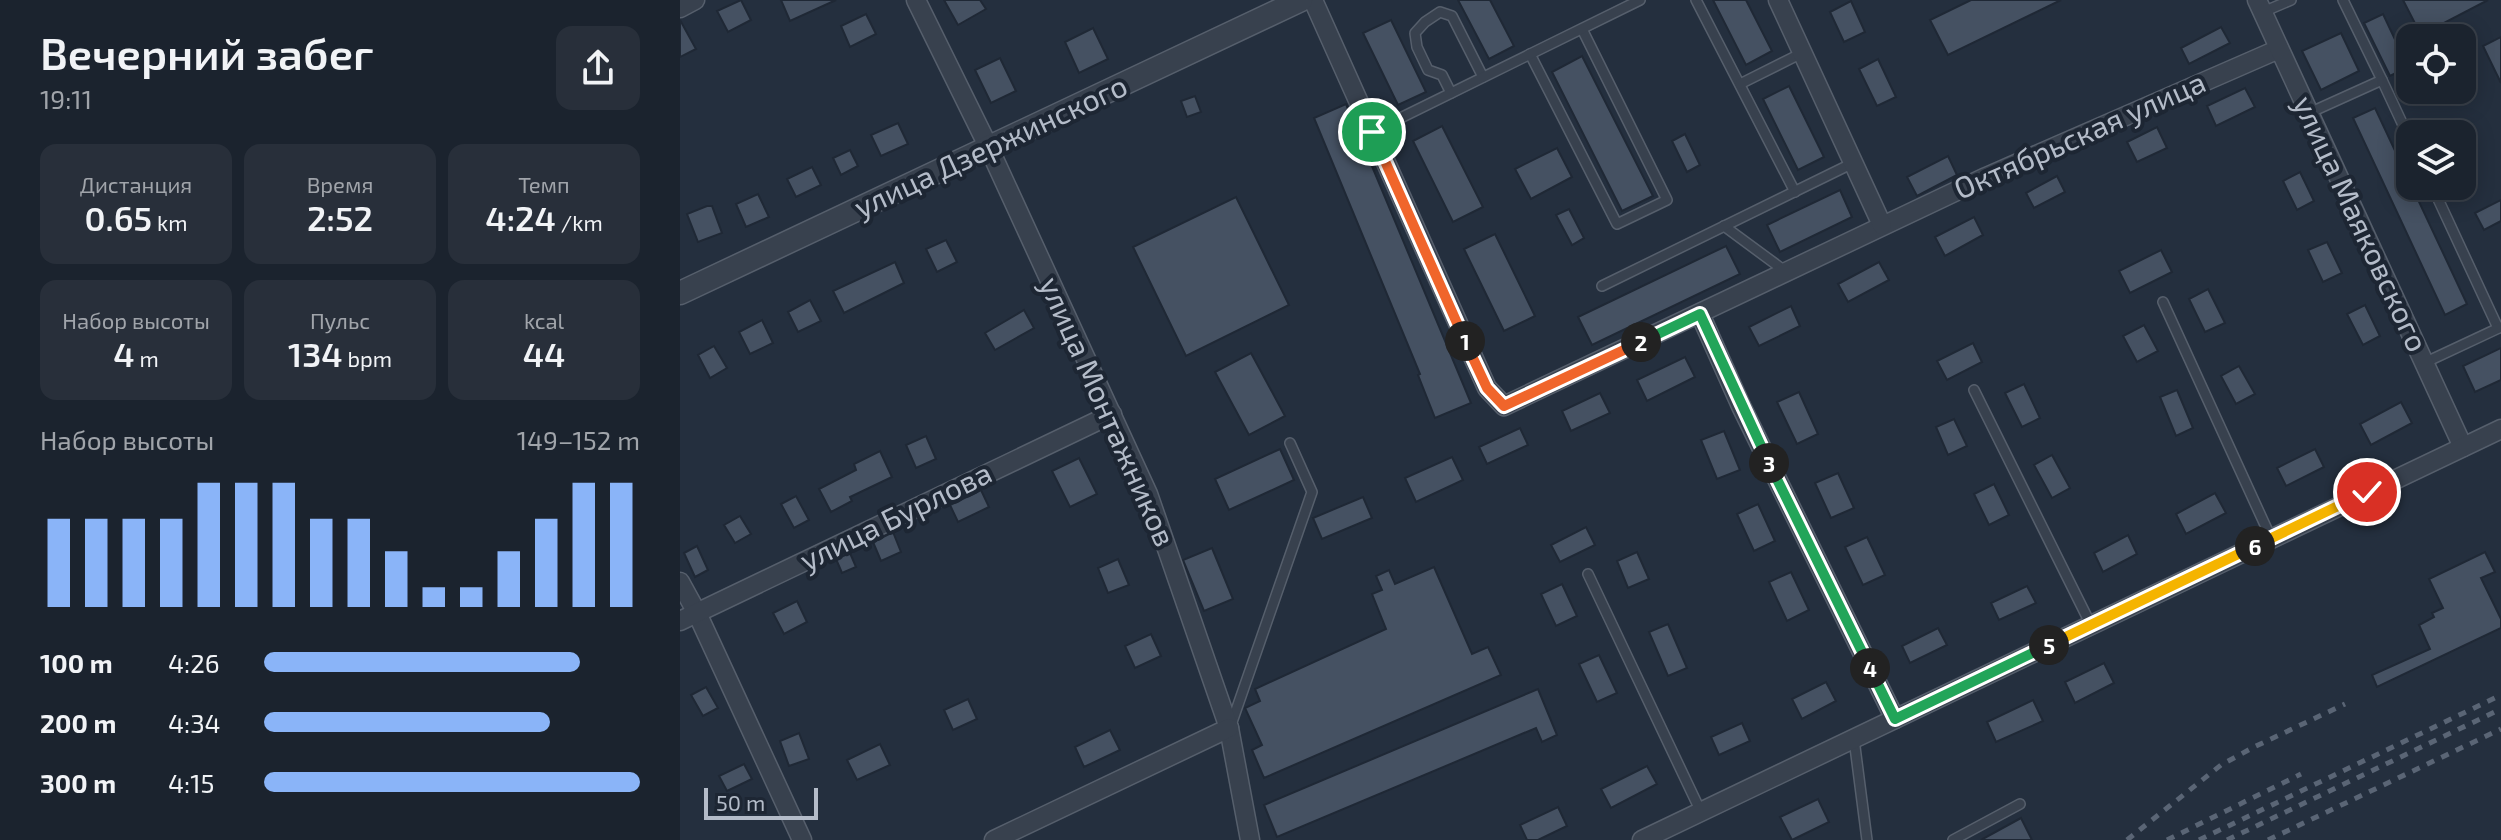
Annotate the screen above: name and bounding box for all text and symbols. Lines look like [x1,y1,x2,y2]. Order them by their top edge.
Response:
map controls [2396,24,2476,200]
button: locate [2396,24,2476,104]
text: Вечерний забег [40,26,373,79]
button: share [556,26,640,110]
street label: Октябрьская улица [1948,63,2211,207]
street label: улица Дзержинского [848,66,1133,225]
text: 19:11 [40,83,92,114]
street label: улица Маяковского [2286,90,2437,357]
pin [1338,98,1406,166]
icon: arrive [1350,110,1394,154]
button: layers [2396,120,2476,200]
text: Дистанция [80,171,192,197]
text: Время [307,171,373,197]
text: Темп [518,171,570,197]
text: 0.65 [85,197,152,238]
text: 2:52 [307,197,373,238]
text: 4:24 [485,197,556,238]
text: km [152,209,187,235]
text: /km [556,209,603,235]
street label: улица Монтажников [1032,271,1184,552]
text: Набор высоты [62,307,210,333]
text: Пульс [310,307,370,333]
text: kcal [524,307,564,333]
pin: 1 [1445,321,1485,361]
pin: 2 [1621,322,1661,362]
text: 1 [1460,328,1470,354]
text: 2 [1635,329,1647,355]
text: 4 [113,333,135,374]
text: 134 [288,333,343,374]
text: 44 [523,333,565,374]
text: m [135,345,159,371]
text: bpm [343,345,392,371]
text: Набор высоты [40,424,214,455]
text: 149–152 m [517,424,640,455]
pin: 3 [1749,443,1789,483]
text: 3 [1763,450,1775,476]
street label: улица Бурлова [793,453,997,578]
pin [2333,458,2401,526]
icon: check [2345,470,2389,514]
pin: 6 [2235,526,2275,566]
text: 6 [2249,533,2261,559]
pin: 5 [2029,625,2069,665]
text: 5 [2043,632,2055,658]
text: 100 m [40,647,113,678]
text: 4:26 [168,647,220,678]
pin: 4 [1850,648,1890,688]
text: 4 [1863,655,1877,681]
text: 200 m [40,707,116,738]
text: 4:34 [168,707,221,738]
text: 300 m [40,767,116,798]
text: 4:15 [168,767,214,798]
scale bar [704,784,818,820]
text: 50 m [716,789,765,815]

